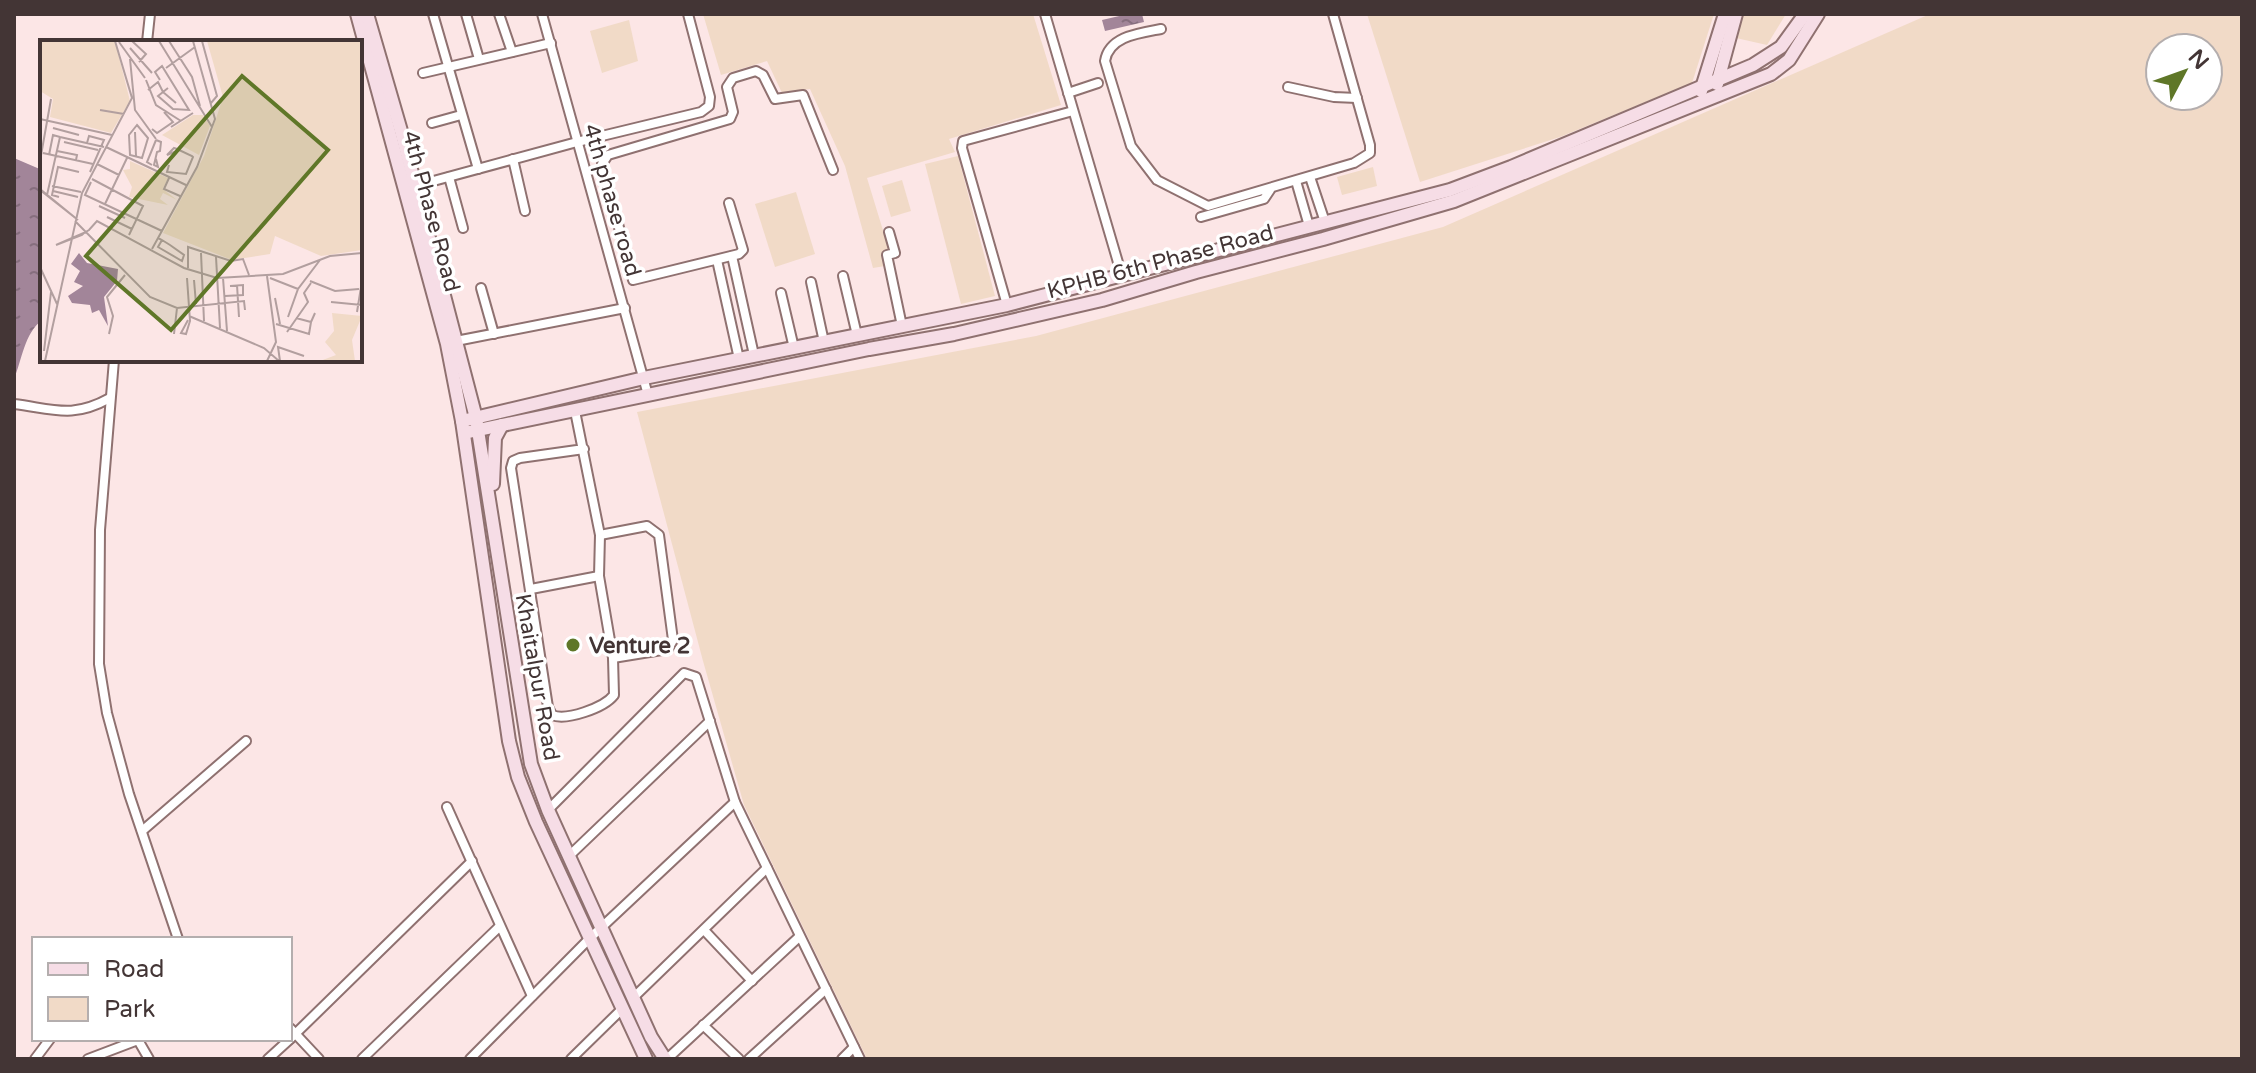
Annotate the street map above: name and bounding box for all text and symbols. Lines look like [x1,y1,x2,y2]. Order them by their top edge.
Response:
north arrow [2144,32,2224,112]
inset map [40,40,362,362]
text: N [2183,44,2214,75]
street label: 4th phase road [578,121,646,280]
street label: 4th Phase Road [397,128,465,295]
street label: KPHB 6th Phase Road [1044,219,1276,305]
street label: Khaitalpur Road [510,592,564,763]
place label: Venture 2 [589,633,691,659]
marker: Venture 2 [564,636,582,654]
legend [32,937,292,1041]
text: Road [104,955,164,984]
text: Park [104,995,155,1024]

